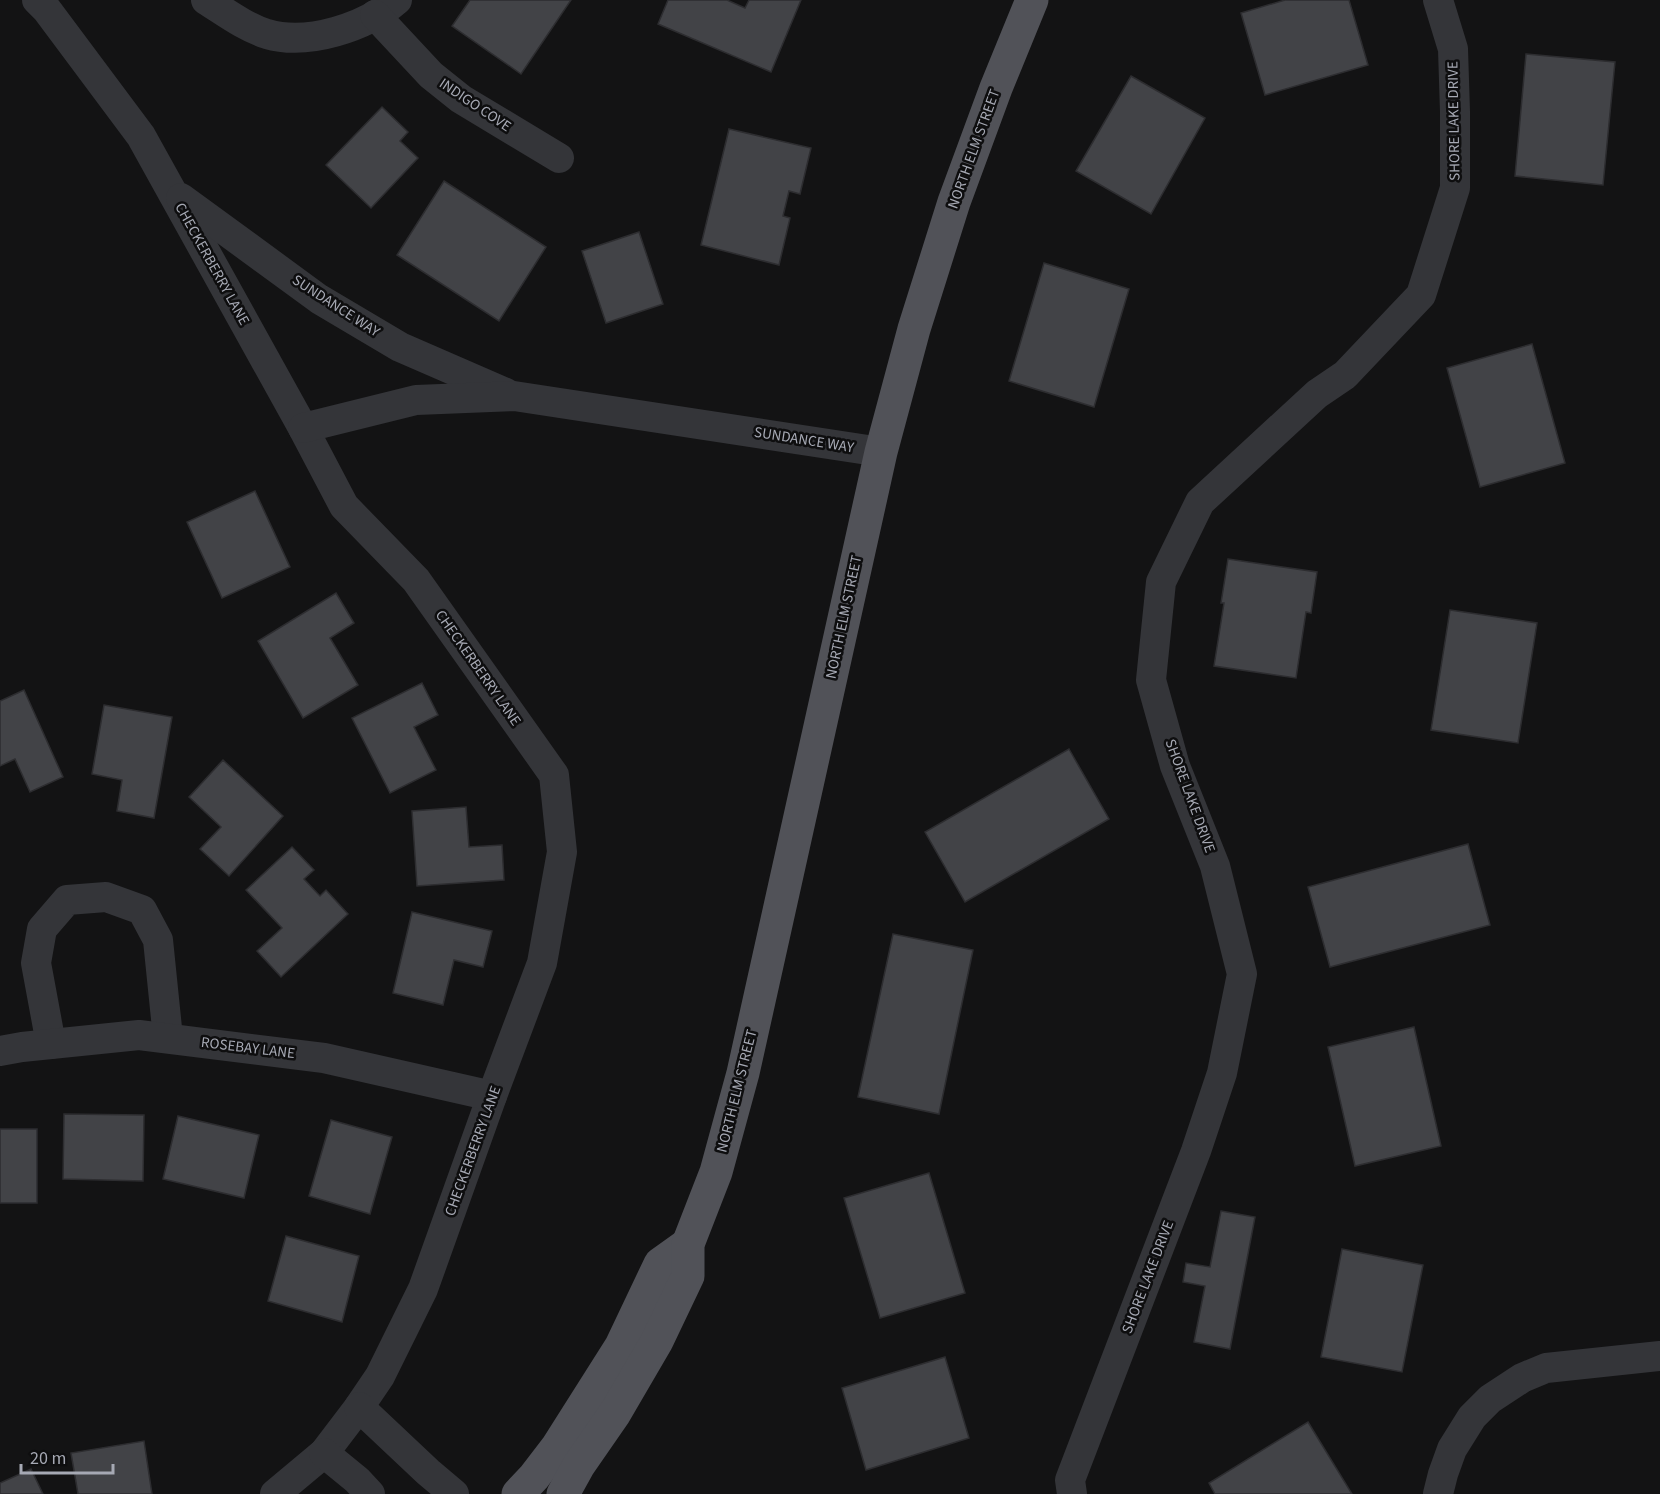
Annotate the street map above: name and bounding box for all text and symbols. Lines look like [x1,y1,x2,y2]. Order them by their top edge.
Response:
street label: SHORE LAKE DRIVE [1442,61,1466,181]
street label: INDIGO COVE [435,73,515,137]
street label: NORTH ELM STREET [943,86,1005,212]
street label: CHECKERBERRY LANE [170,199,254,329]
street label: SUNDANCE WAY [288,270,385,343]
street label: SUNDANCE WAY [753,422,856,458]
street label: NORTH ELM STREET [821,553,867,681]
street label: CHECKERBERRY LANE [430,606,526,730]
street label: SHORE LAKE DRIVE [1160,736,1220,856]
street label: NORTH ELM STREET [712,1027,762,1155]
street label: ROSEBAY LANE [200,1032,296,1064]
street label: CHECKERBERRY LANE [440,1083,506,1219]
street label: SHORE LAKE DRIVE [1117,1217,1179,1337]
scale bar [21,1437,112,1475]
text: 20 m [30,1446,66,1471]

